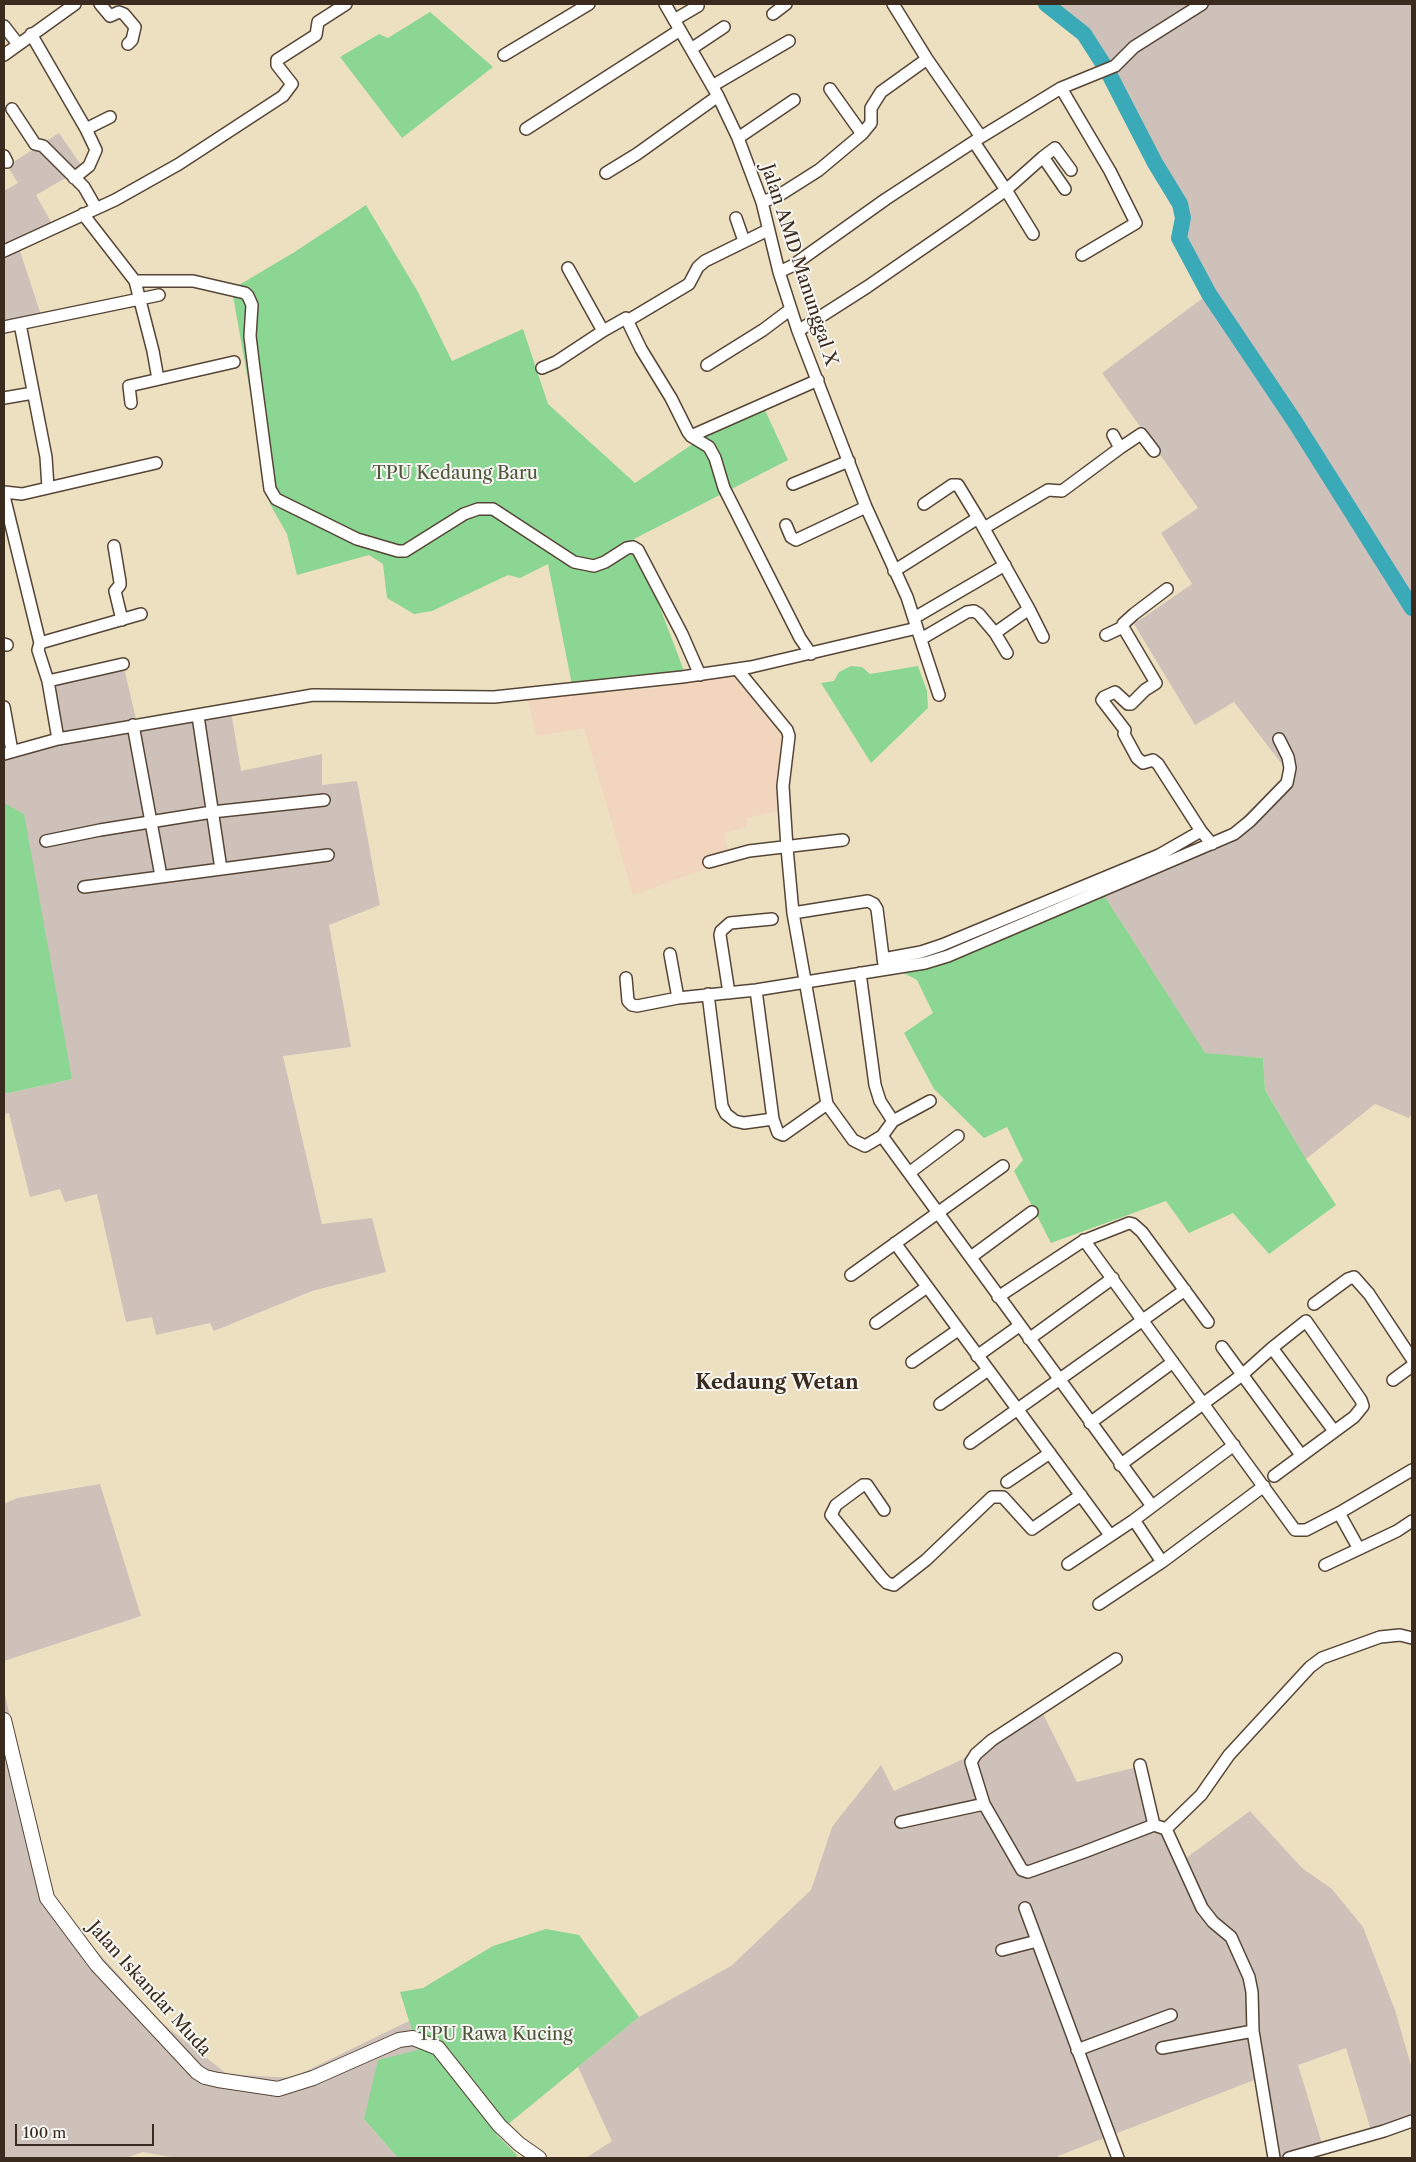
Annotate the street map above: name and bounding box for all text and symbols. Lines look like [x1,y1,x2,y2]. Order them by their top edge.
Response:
street label: Jalan AMD Manunggal X [756,161,842,369]
park label: TPU Kedaung Baru [372,463,538,485]
district label: Kedaung Wetan [695,1371,859,1395]
street label: Jalan Iskandar Muda [83,1917,215,2061]
park label: TPU Rawa Kucing [417,2024,573,2046]
scale bar [18,2114,156,2146]
text: 100 m [23,2123,66,2142]

